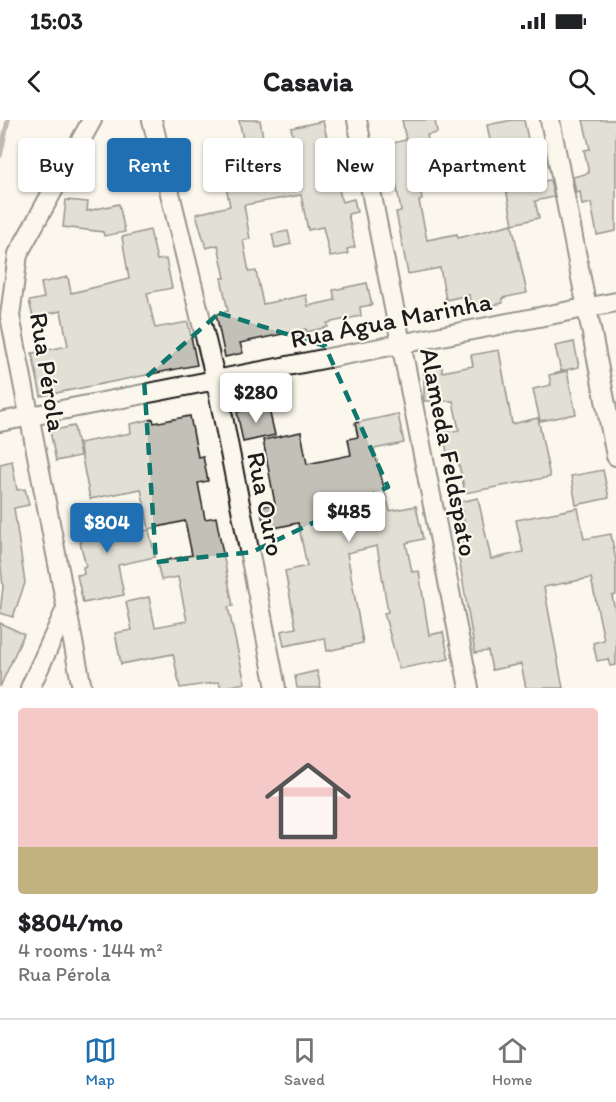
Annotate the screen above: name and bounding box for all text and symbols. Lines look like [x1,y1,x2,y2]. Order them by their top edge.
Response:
text: 15:03 [30,8,83,35]
icon: back [18,65,51,98]
text: Casavia [263,65,353,98]
icon: search [565,65,598,98]
chip: Buy [18,138,95,192]
chip: Rent [107,138,191,192]
chip: Filters [203,138,303,192]
chip: New [315,138,395,192]
chip: Apartment [407,138,547,192]
street label: Rua Água Marinha [288,285,495,355]
street label: Rua Pérola [23,310,73,434]
street label: Alameda Feldspato [413,345,485,559]
pin: $280 [220,373,292,424]
text: $280 [234,380,278,404]
street label: Rua Ouro [240,449,292,559]
pin: $485 [313,492,385,543]
text: $485 [327,499,371,523]
pin: $804 [71,503,143,554]
text: $804 [84,510,130,534]
icon: home [254,747,362,855]
text: $804/mo [18,906,123,938]
text: 4 rooms · 144 m² [18,938,163,962]
text: Rua Pérola [18,962,111,986]
tab: Map [84,1034,117,1089]
tab: Saved [284,1034,325,1089]
tab: Home [492,1034,532,1089]

